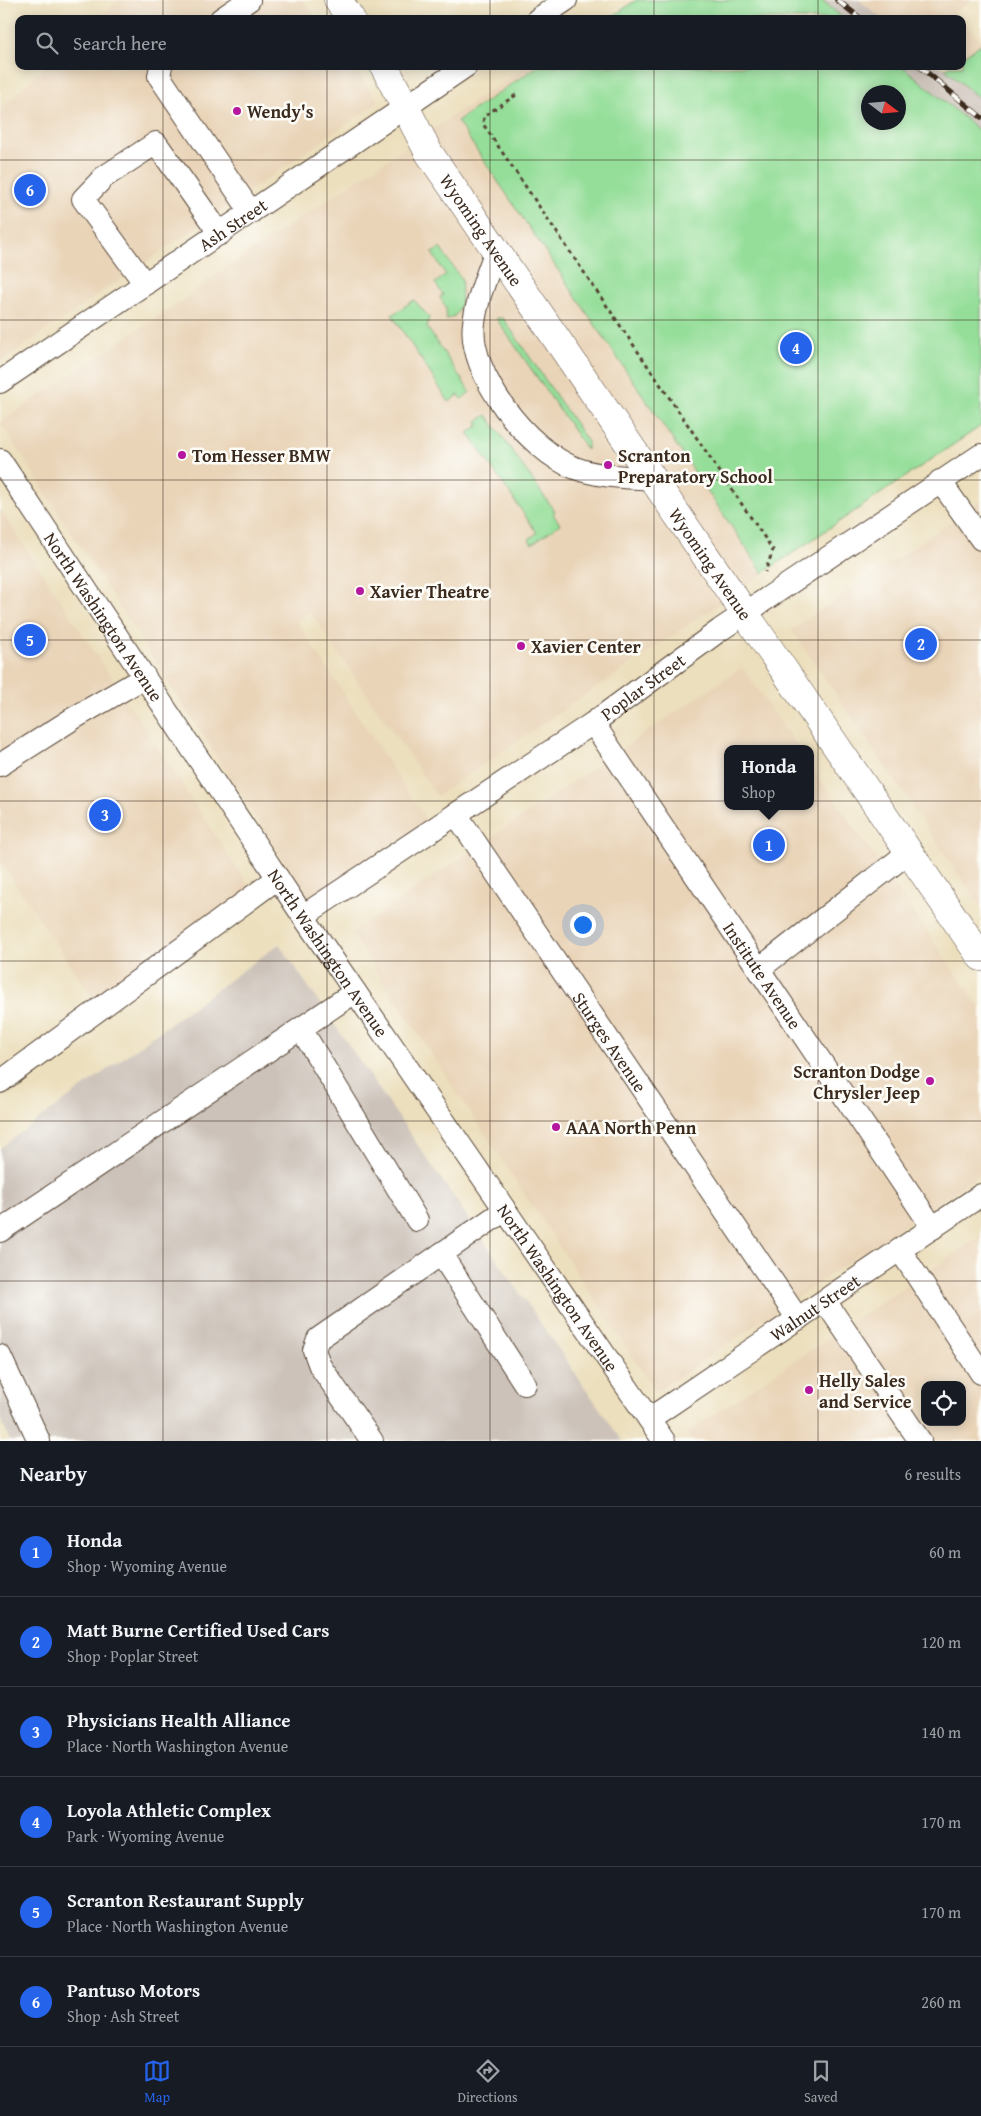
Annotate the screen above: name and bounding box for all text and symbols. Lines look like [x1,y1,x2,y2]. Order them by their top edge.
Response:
search box [15,15,966,70]
icon: search [33,29,61,57]
text: Search here [73,29,167,57]
north arrow [861,85,906,130]
place label: Wendy's [247,98,314,125]
marker: Wendy's [231,105,243,117]
street label: Wyoming Avenue [433,168,530,291]
pin: 6 [14,171,46,209]
street label: Ash Street [193,191,273,257]
pin: 4 [780,329,812,367]
place label: Tom Hesser BMW [192,442,331,469]
place label: Scranton Preparatory School [618,442,773,490]
marker: Tom Hesser BMW [176,449,188,461]
marker: Scranton Preparatory School [602,459,614,471]
street label: Wyoming Avenue [663,502,759,625]
street label: North Washington Avenue [38,527,170,707]
place label: Xavier Theatre [370,578,489,605]
marker: Xavier Theatre [354,585,366,597]
pin: 5 [14,621,46,659]
pin: 2 [905,625,937,663]
place label: Xavier Center [531,633,642,660]
marker: Xavier Center [515,640,527,652]
street label: Poplar Street [595,646,691,727]
popup [724,745,814,810]
text: Honda [741,752,797,780]
text: Shop [741,780,775,804]
pin: 3 [89,796,121,834]
pin: 1 [753,826,785,864]
street label: North Washington Avenue [262,863,396,1042]
your location [570,912,596,938]
street label: Institute Avenue [717,916,809,1034]
street label: Sturges Avenue [566,986,654,1097]
place label: Scranton Dodge Chrysler Jeep [793,1058,920,1106]
marker: Scranton Dodge Chrysler Jeep [924,1075,936,1087]
place label: AAA North Penn [566,1114,697,1141]
marker: AAA North Penn [550,1121,562,1133]
street label: North Washington Avenue [491,1198,626,1377]
street label: Walnut Street [764,1267,866,1347]
place label: Helly Sales and Service [819,1367,912,1415]
map controls [921,1381,966,1426]
button: locate [921,1381,966,1426]
marker: Helly Sales and Service [803,1384,815,1396]
text: Nearby [20,1458,87,1489]
text: 6 results [904,1462,961,1486]
text: Honda [67,1526,122,1554]
text: 1 [32,1540,40,1564]
text: 60 m [929,1540,961,1564]
text: Shop · Wyoming Avenue [67,1554,227,1578]
text: Matt Burne Certified Used Cars [67,1616,329,1644]
text: 2 [32,1630,40,1654]
text: 120 m [921,1630,961,1654]
text: Shop · Poplar Street [67,1644,198,1668]
text: Physicians Health Alliance [67,1706,291,1734]
text: 3 [32,1720,40,1744]
text: 140 m [921,1720,961,1744]
text: Place · North Washington Avenue [67,1734,288,1758]
text: Loyola Athletic Complex [67,1796,271,1824]
text: 4 [32,1810,40,1834]
text: 170 m [921,1810,961,1834]
text: Park · Wyoming Avenue [67,1824,224,1848]
text: Scranton Restaurant Supply [67,1886,304,1914]
text: 5 [32,1900,40,1924]
text: 170 m [921,1900,961,1924]
text: Place · North Washington Avenue [67,1914,288,1938]
text: Pantuso Motors [67,1976,200,2004]
text: 6 [32,1990,40,2014]
text: 260 m [921,1990,961,2014]
text: Shop · Ash Street [67,2004,179,2028]
tab: Map [143,2057,171,2107]
tab: Directions [457,2057,518,2107]
tab: Saved [804,2057,838,2107]

